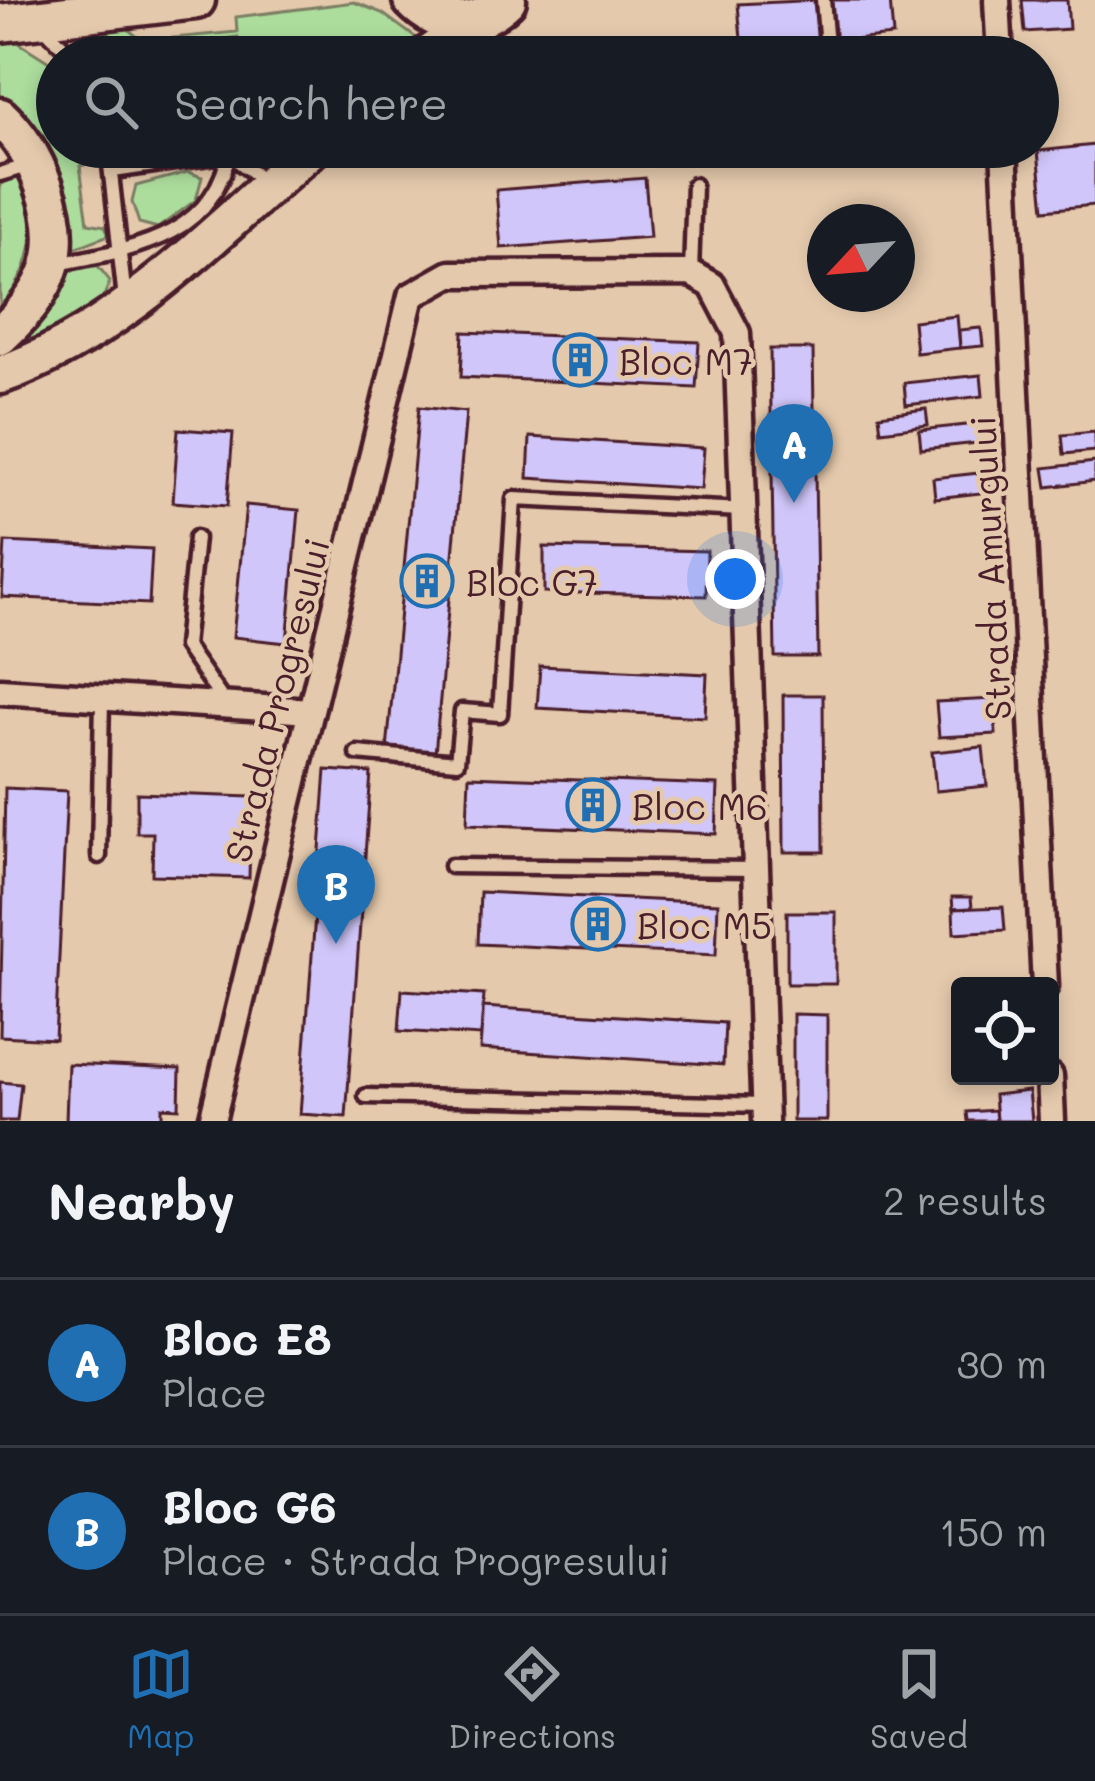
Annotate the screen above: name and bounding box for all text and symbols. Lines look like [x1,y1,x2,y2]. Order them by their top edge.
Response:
search box [36,36,1059,168]
icon: search [78,69,144,135]
text: Search here [174,73,448,131]
north arrow [807,204,915,312]
building icon: Bloc M7 [552,332,608,388]
place label: Bloc M7 [619,337,753,384]
pin: A [755,404,833,503]
street label: Strada Amurgului [958,414,1020,722]
street label: Strada Progresului [213,533,339,867]
your location [705,549,765,609]
building icon: Bloc G7 [399,553,455,609]
place label: Bloc G7 [466,558,598,605]
building icon: Bloc M6 [565,777,621,833]
place label: Bloc M6 [632,782,768,829]
pin: B [297,845,375,944]
building icon: Bloc M5 [570,896,626,952]
place label: Bloc M5 [637,901,772,948]
map controls [951,977,1059,1085]
button: locate [951,977,1059,1085]
text: Nearby [48,1166,235,1233]
text: 2 results [883,1174,1047,1225]
text: Bloc E8 [162,1308,332,1366]
text: A [73,1337,101,1388]
text: 30 m [957,1337,1047,1388]
text: Place [162,1366,267,1417]
text: Bloc G6 [162,1476,337,1534]
text: B [74,1505,100,1556]
text: 150 m [939,1505,1047,1556]
text: Place · Strada Progresului [162,1534,670,1585]
tab: Map [127,1641,194,1756]
tab: Directions [448,1641,616,1756]
tab: Saved [870,1641,968,1756]

